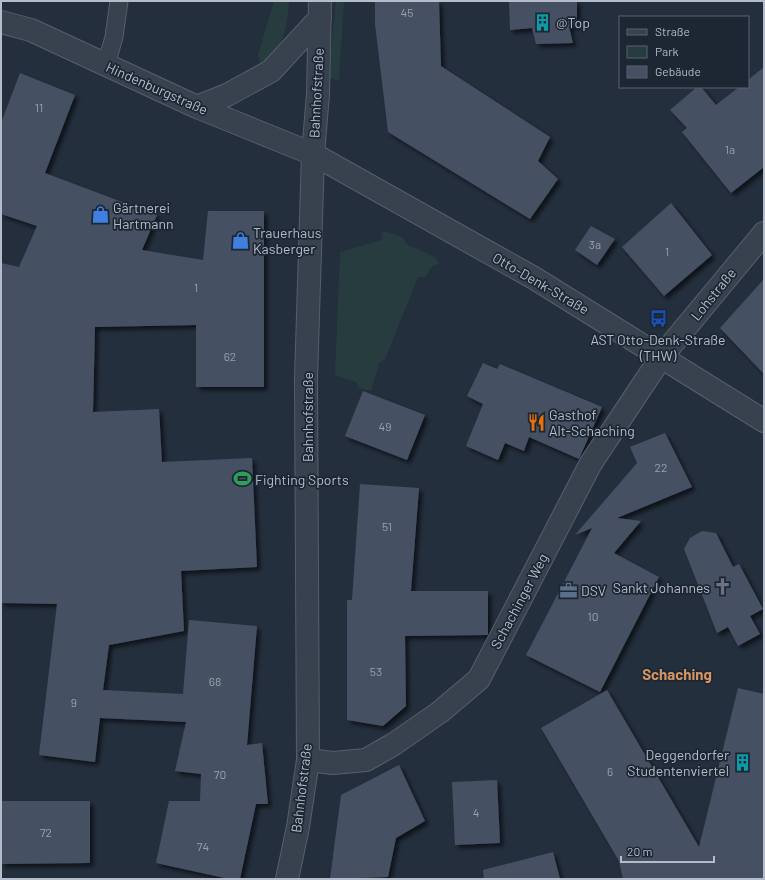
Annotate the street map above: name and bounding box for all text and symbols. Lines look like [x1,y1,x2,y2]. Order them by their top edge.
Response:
house number: 45 [401,5,413,19]
building icon: @Top [533,12,553,32]
place label: @Top [556,14,590,31]
legend [619,16,749,88]
text: Straße [655,24,690,38]
text: Park [655,44,679,58]
street label: Bahnhofstraße [305,48,327,138]
street label: Hindenburgstraße [103,58,211,118]
text: Gebäude [655,64,701,78]
house number: 11 [35,100,43,114]
house number: 1a [725,142,735,156]
place label: Gärtnerei Hartmann [113,199,174,232]
shop icon: Gärtnerei Hartmann [90,205,110,225]
place label: Trauerhaus Kasberger [253,224,322,257]
shop icon: Trauerhaus Kasberger [230,230,250,250]
house number: 3a [589,237,601,251]
house number: 1 [665,244,669,258]
street label: Otto-Denk-Straße [490,249,592,317]
street label: Lohstraße [687,264,739,324]
house number: 1 [194,280,198,294]
bus stop icon: AST Otto-Denk-Straße (THW) [648,309,668,329]
place label: AST Otto-Denk-Straße (THW) [590,331,726,364]
house number: 62 [224,349,236,363]
street label: Bahnhofstraße [299,372,316,462]
place label: Gasthof Alt-Schaching [549,406,635,439]
restaurant icon: Gasthof Alt-Schaching [526,412,546,432]
house number: 49 [379,419,391,433]
house number: 22 [655,460,667,474]
sports icon: Fighting Sports [232,469,252,489]
place label: Fighting Sports [255,471,349,488]
house number: 51 [382,519,392,533]
street label: Schachinger Weg [487,550,551,652]
church icon: Sankt Johannes [713,577,733,597]
place label: Sankt Johannes [613,579,710,596]
office icon: DSV [558,580,578,600]
place label: DSV [581,582,606,599]
house number: 10 [588,609,598,623]
house number: 53 [370,664,382,678]
district label: Schaching [642,665,712,683]
house number: 68 [209,674,221,688]
house number: 9 [71,695,77,709]
street label: Bahnhofstraße [287,742,315,834]
place label: Deggendorfer Studentenviertel [627,746,729,779]
building icon: Deggendorfer Studentenviertel [732,752,752,772]
house number: 6 [607,764,613,778]
house number: 70 [214,767,226,781]
house number: 4 [473,805,479,819]
house number: 72 [40,825,52,839]
scale bar [621,838,714,864]
house number: 74 [197,839,209,853]
text: 20 m [627,844,653,858]

